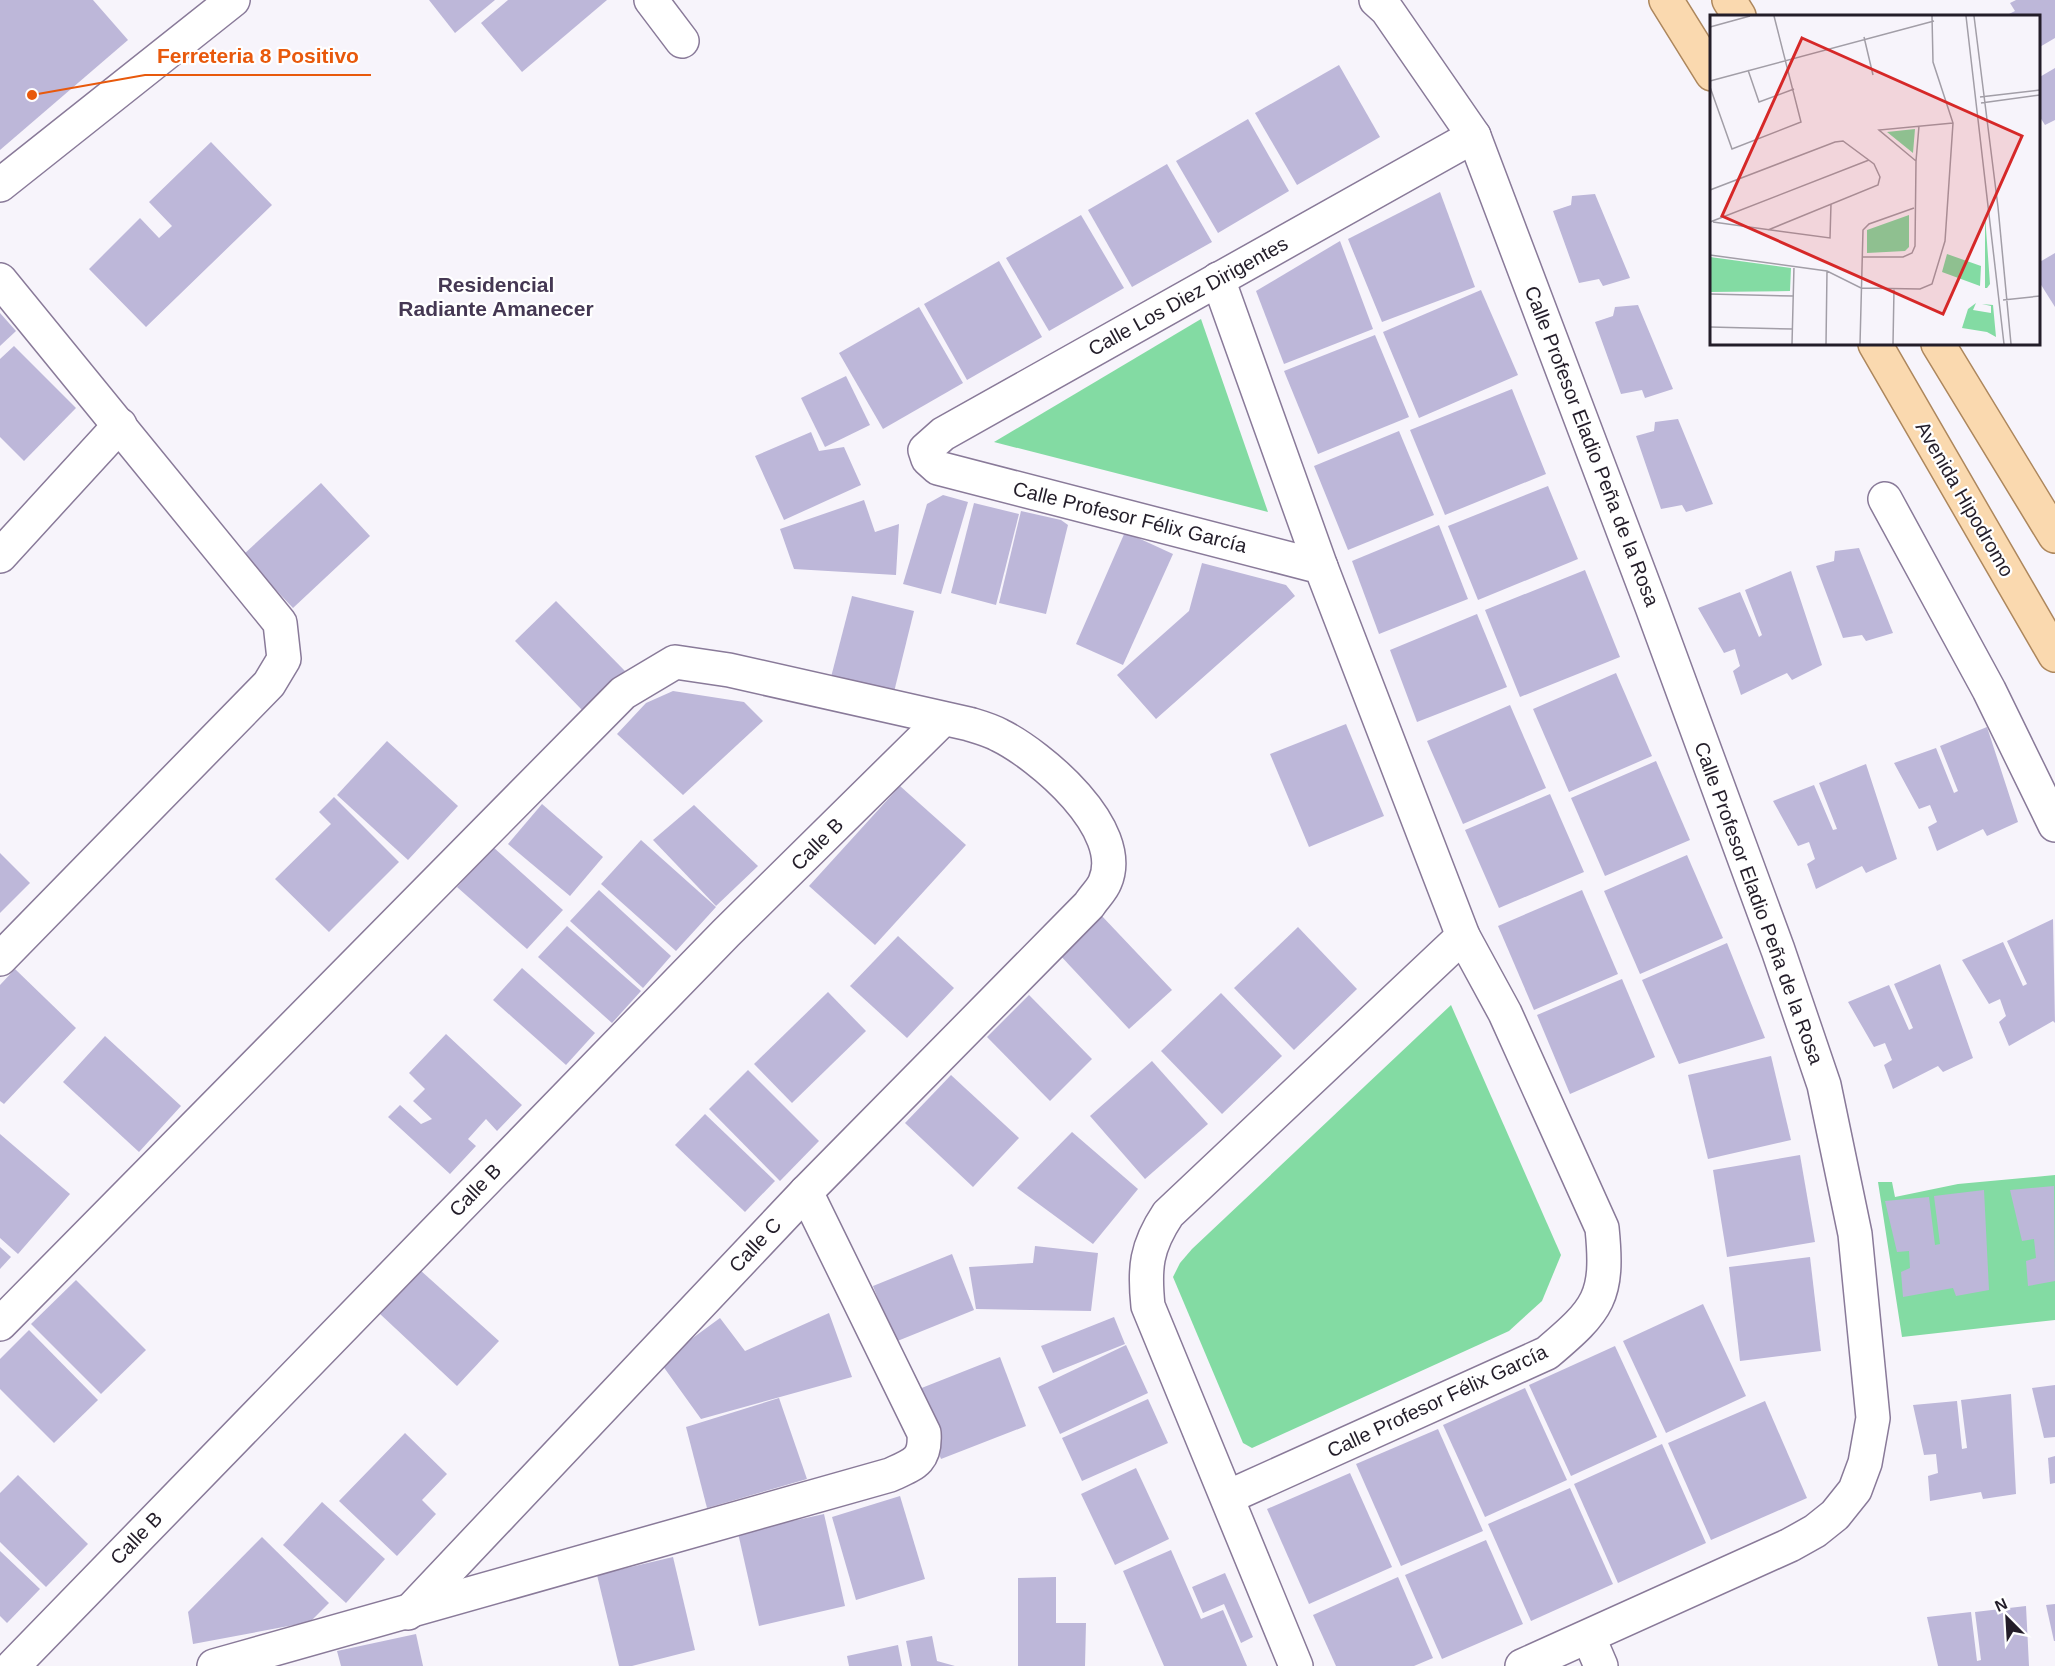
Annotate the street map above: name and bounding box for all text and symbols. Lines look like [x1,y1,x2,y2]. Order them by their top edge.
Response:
inset map [1710,15,2040,345]
callout: Ferreteria 8 Positivo [145,36,371,75]
text: Ferreteria 8 Positivo [157,44,359,67]
street label: Calle Los Diez Dirigentes [1084,232,1292,360]
district label: Residencial Radiante Amanecer [398,273,594,320]
street label: Calle Profesor Eladio Peña de la Rosa [1521,283,1664,610]
street label: Avenida Hipodromo [1912,418,2018,580]
street label: Calle Profesor Félix García [1011,477,1250,557]
street label: Calle Profesor Eladio Peña de la Rosa [1690,739,1828,1068]
street label: Calle B [786,813,848,875]
street label: Calle B [445,1159,505,1221]
street label: Calle C [725,1214,785,1276]
street label: Calle Profesor Félix García [1324,1340,1551,1462]
street label: Calle B [106,1507,166,1569]
north arrow [1977,1588,2037,1648]
text: N [1992,1595,2010,1615]

